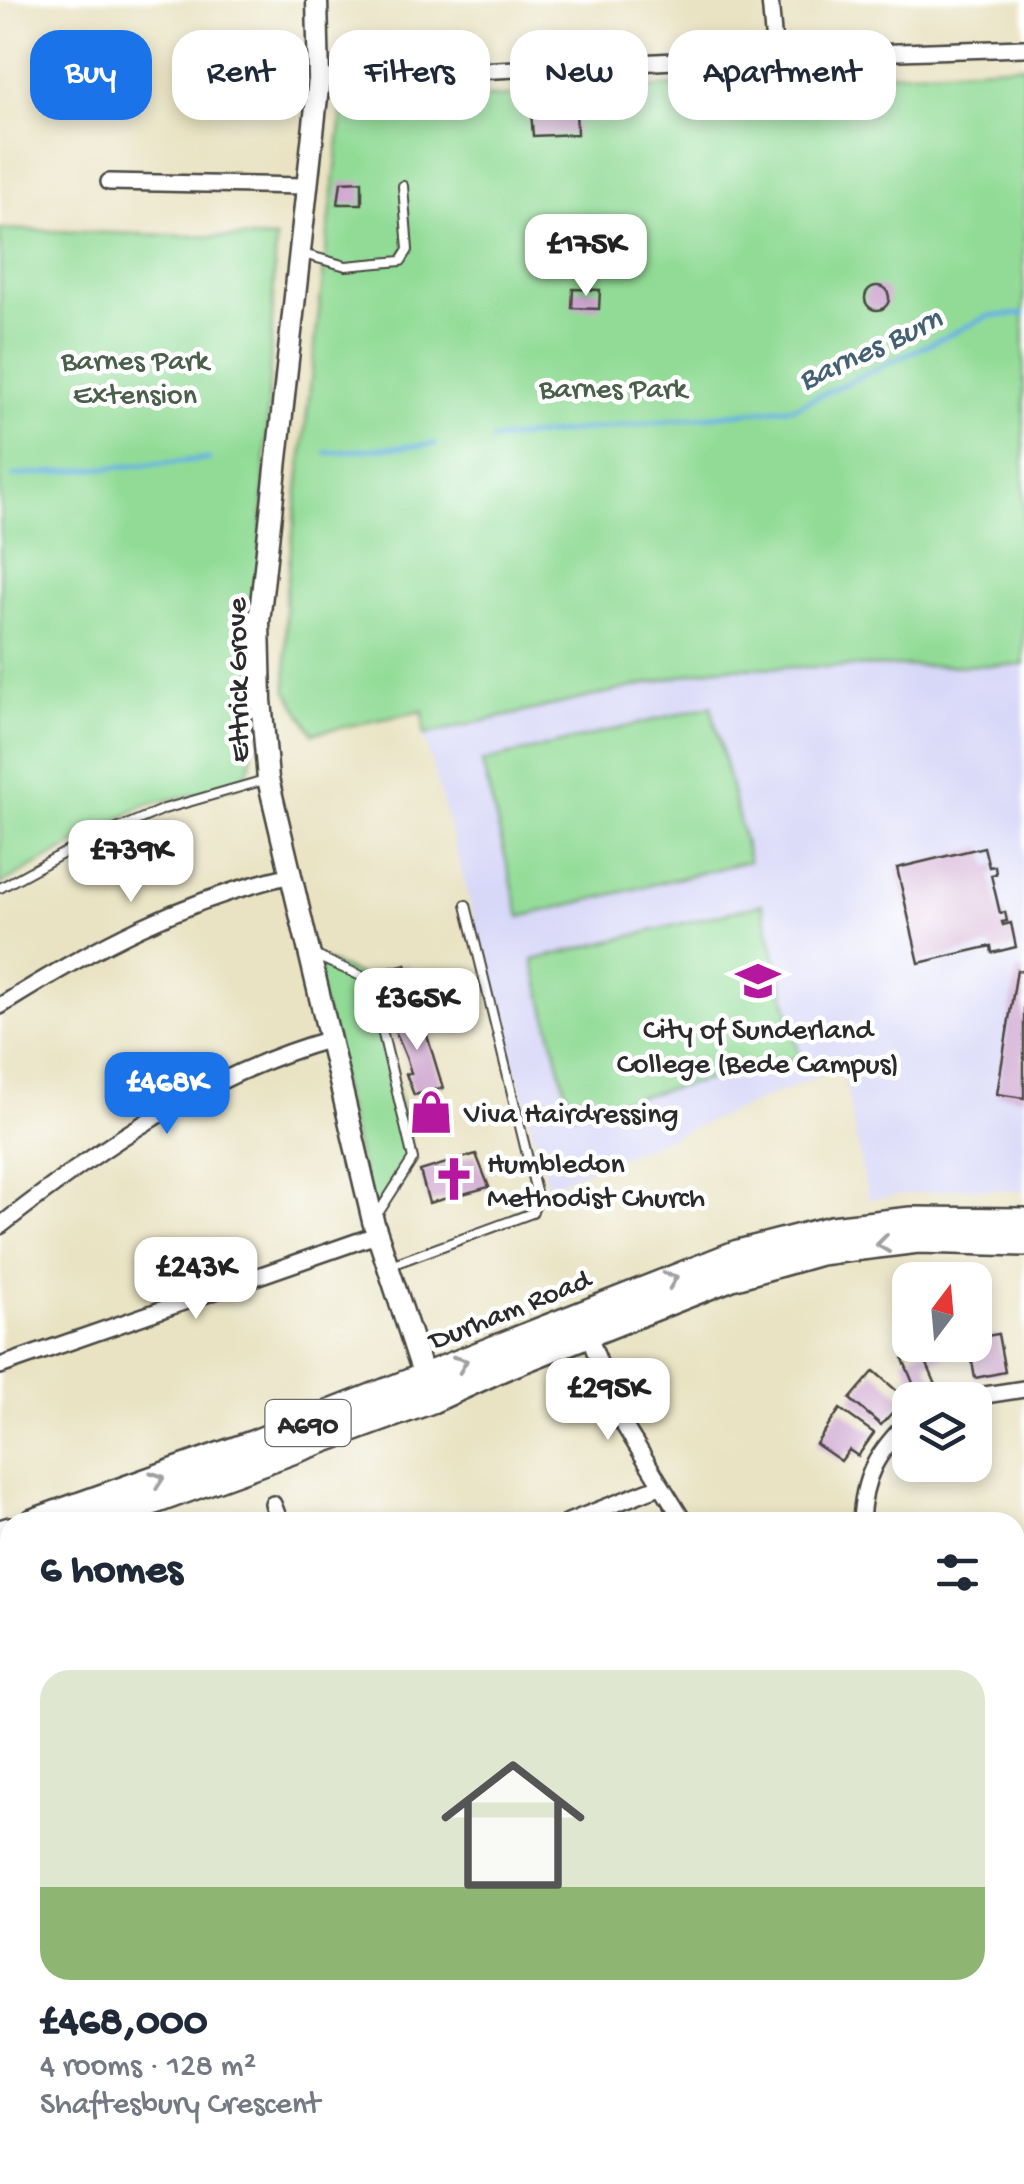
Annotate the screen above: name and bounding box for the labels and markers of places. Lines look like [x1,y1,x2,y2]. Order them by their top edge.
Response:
pin: £175K [516,214,656,299]
pin: £739K [61,820,201,905]
school or university icon: City of Sunderland College (Bede Campus) [734,957,782,1005]
pin: £365K [347,968,487,1053]
place label: City of Sunderland College (Bede Campus) [617,1015,899,1084]
pin: £468K [97,1052,237,1137]
shop icon: Viva Hairdressing [407,1088,455,1136]
place label: Viva Hairdressing [463,1099,679,1134]
place label: Humbledon Methodist Church [487,1149,705,1218]
church icon: Humbledon Methodist Church [430,1155,478,1203]
pin: £243K [126,1237,266,1322]
pin: £295K [538,1358,678,1443]

